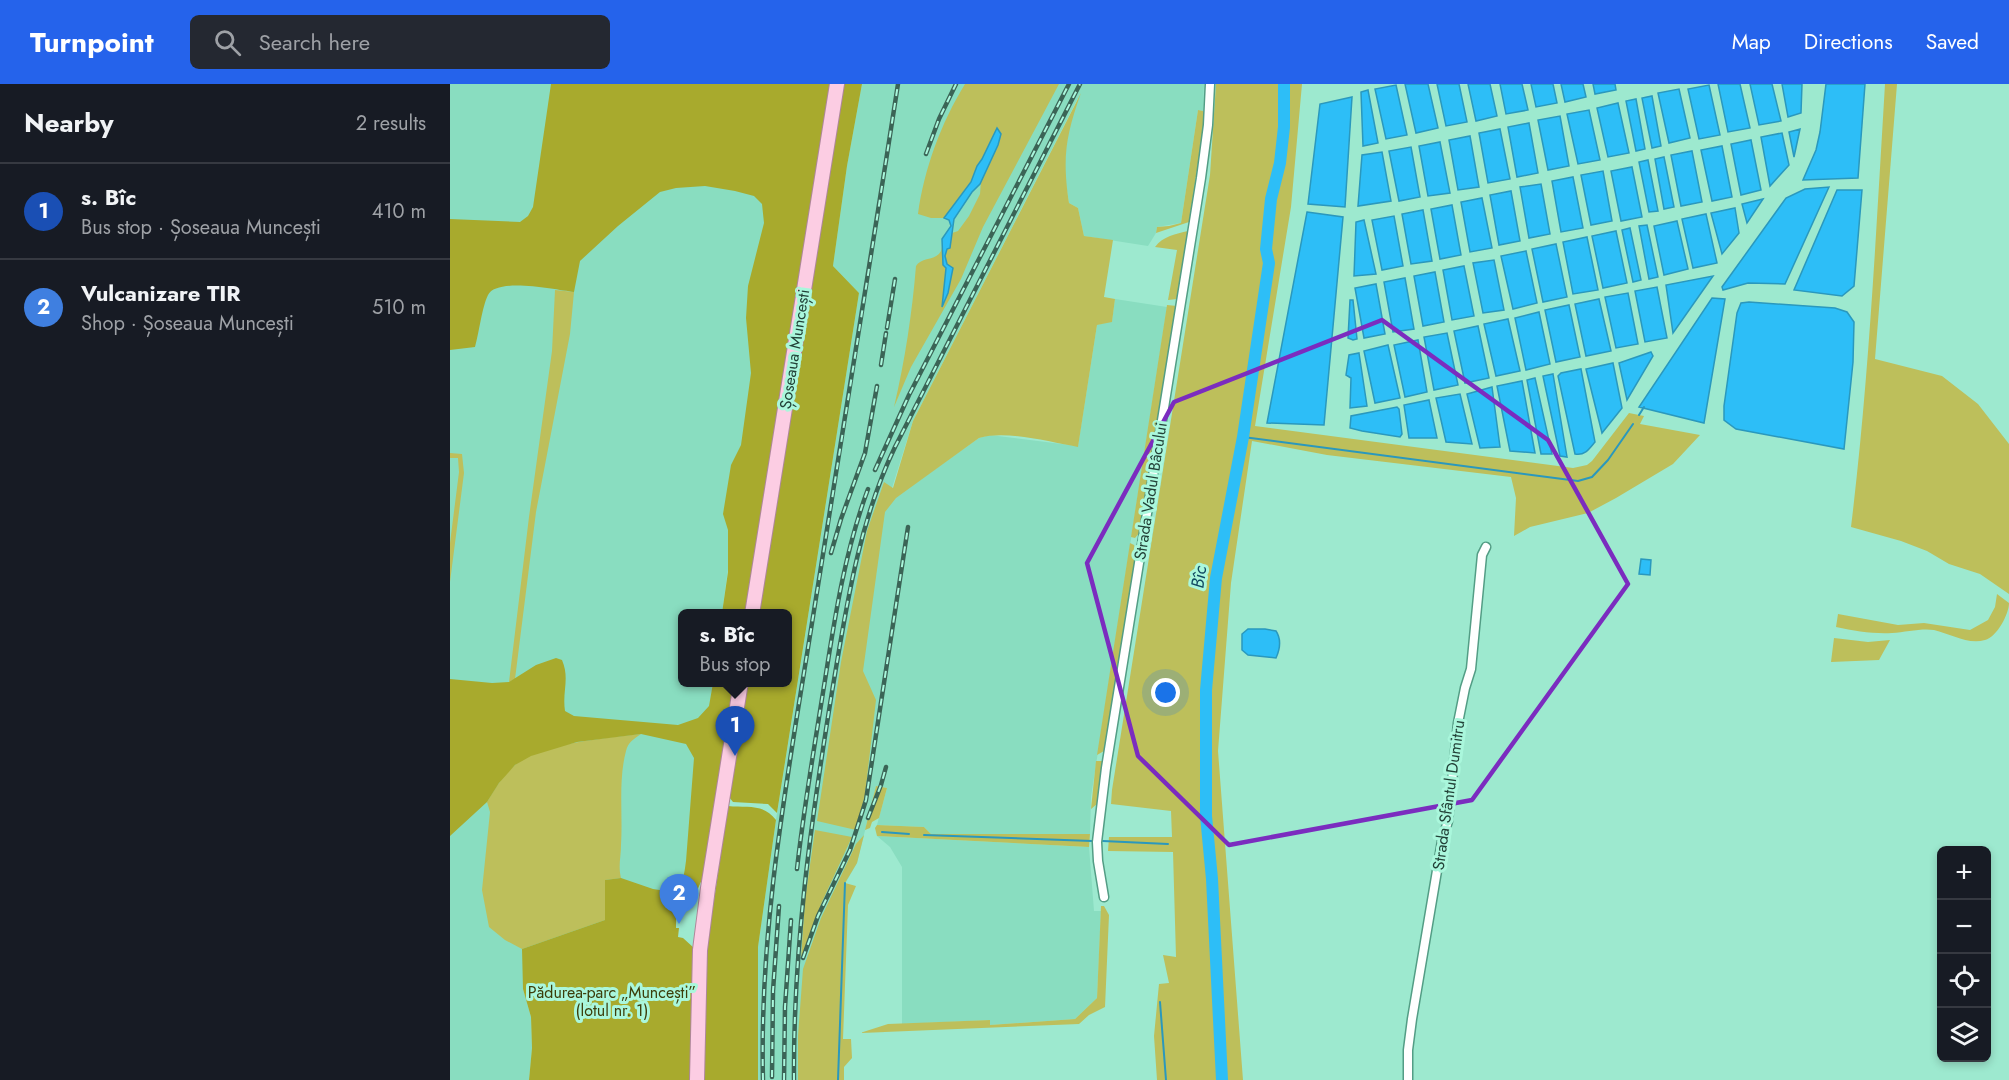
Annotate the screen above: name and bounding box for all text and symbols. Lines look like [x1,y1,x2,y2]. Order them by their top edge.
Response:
search box [190,15,610,69]
text: Turnpoint [30,22,154,63]
icon: search [211,26,244,59]
text: Search here [259,26,370,58]
text: Map [1732,27,1771,57]
text: Directions [1804,27,1893,57]
text: Saved [1926,27,1979,57]
text: Nearby [24,104,113,142]
text: 2 results [356,109,426,138]
text: s. Bîc [81,181,136,213]
text: 1 [38,197,49,226]
text: 410 m [372,197,426,226]
text: Bus stop · Șoseaua Muncești [81,213,321,242]
text: Vulcanizare TIR [81,277,241,309]
street label: Șoseaua Muncești [774,288,815,411]
text: 2 [37,293,50,322]
text: 510 m [372,293,426,322]
text: Shop · Șoseaua Muncești [81,309,294,338]
street label: Strada Vadul Bâcului [1128,421,1173,562]
water label: Bîc [1185,563,1214,590]
popup [678,609,792,687]
text: s. Bîc [700,618,755,650]
text: Bus stop [700,650,770,679]
your location [1151,678,1180,707]
pin: 1 [716,706,754,756]
street label: Strada Sfântul Dumitru [1427,719,1470,872]
map controls [1937,846,1991,1062]
button: + [1937,846,1991,900]
pin: 2 [660,874,698,924]
button: − [1937,900,1991,954]
button: locate [1937,954,1991,1008]
park label: Pădurea-parc „Muncești” (lotul nr. 1) [528,981,696,1022]
button: layers [1937,1008,1991,1062]

